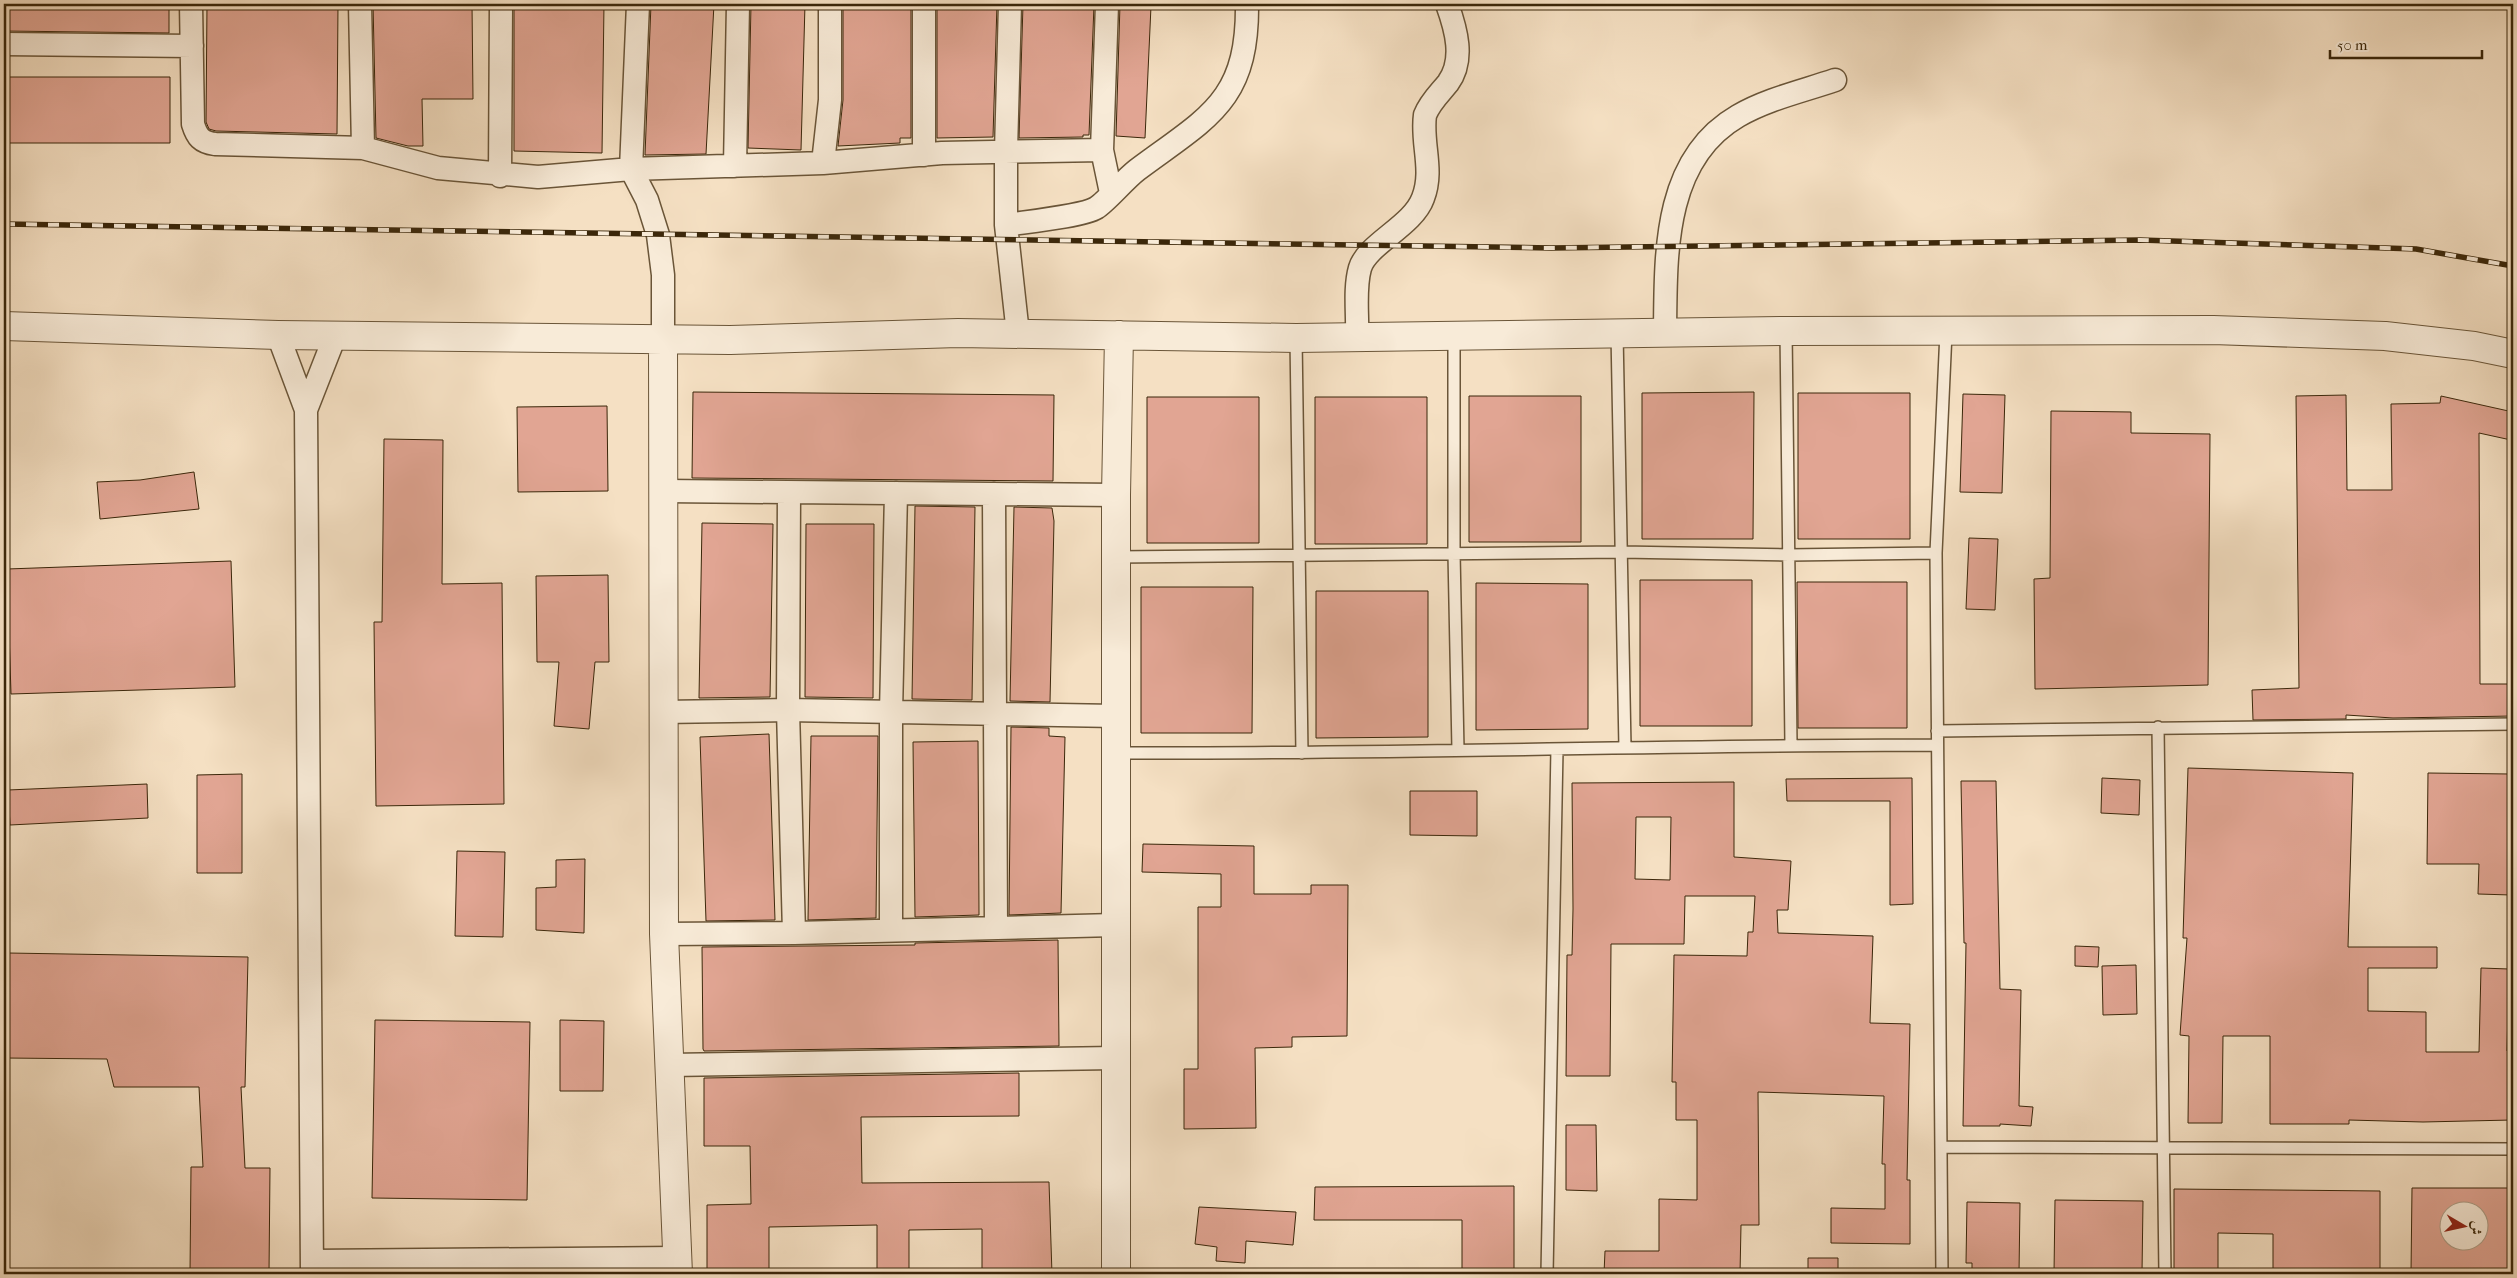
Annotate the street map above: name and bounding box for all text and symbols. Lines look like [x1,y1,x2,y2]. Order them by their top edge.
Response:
scale bar [2330,28,2482,60]
text: 50 m [2337,36,2368,54]
north arrow [2440,1200,2490,1250]
text: ش [2467,1220,2486,1236]

